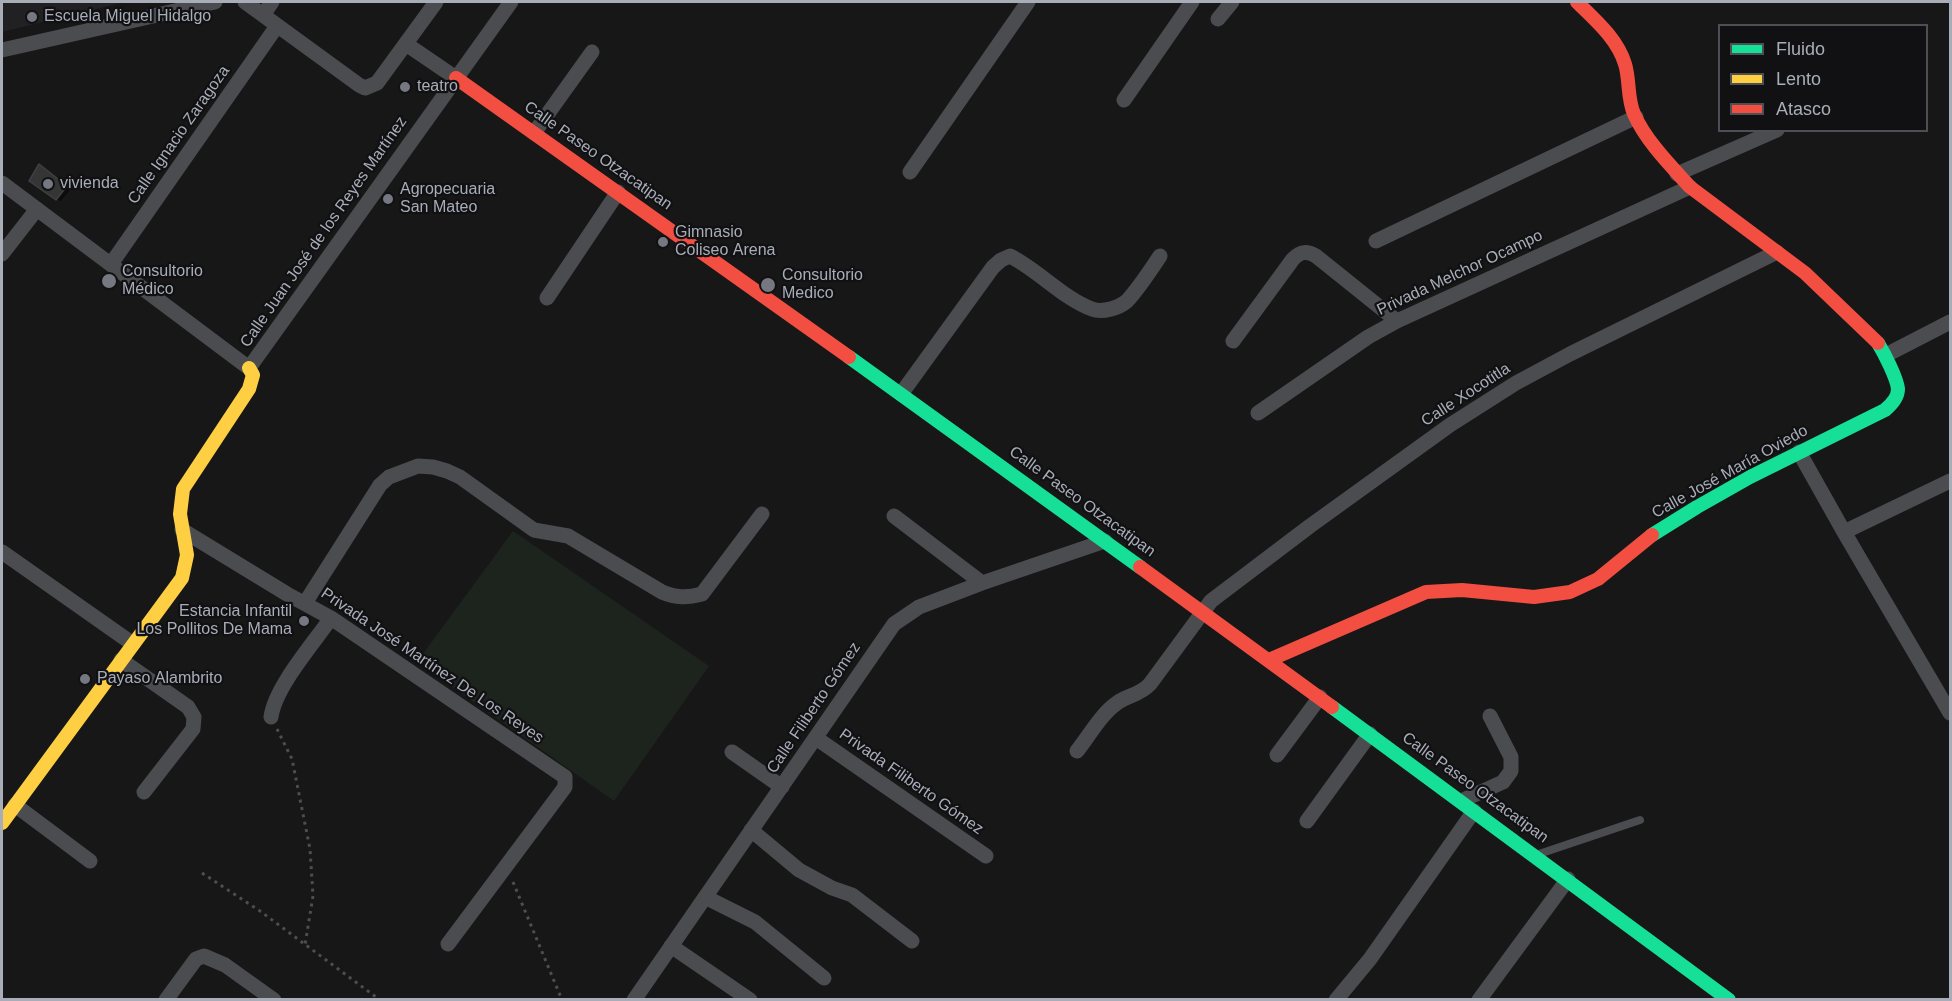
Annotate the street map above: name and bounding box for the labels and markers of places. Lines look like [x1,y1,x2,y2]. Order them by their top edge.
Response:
place label: Escuela Miguel Hidalgo [44,7,211,27]
marker: Escuela Miguel Hidalgo [25,10,39,24]
place label: teatro [417,77,458,97]
marker: teatro [398,80,412,94]
place label: vivienda [60,174,119,194]
marker: vivienda [41,177,55,191]
place label: Agropecuaria San Mateo [400,180,495,218]
marker: Agropecuaria San Mateo [381,192,395,206]
place label: Gimnasio Coliseo Arena [675,223,776,261]
marker: Gimnasio Coliseo Arena [656,235,670,249]
place label: Consultorio Médico [122,262,203,300]
place label: Consultorio Medico [782,266,863,304]
marker: Consultorio Médico [100,272,118,290]
marker: Consultorio Medico [759,276,777,294]
place label: Estancia Infantil Los Pollitos De Mama [136,602,292,640]
marker: Estancia Infantil Los Pollitos De Mama [297,614,311,628]
place label: Payaso Alambrito [97,669,222,689]
marker: Payaso Alambrito [78,672,92,686]

